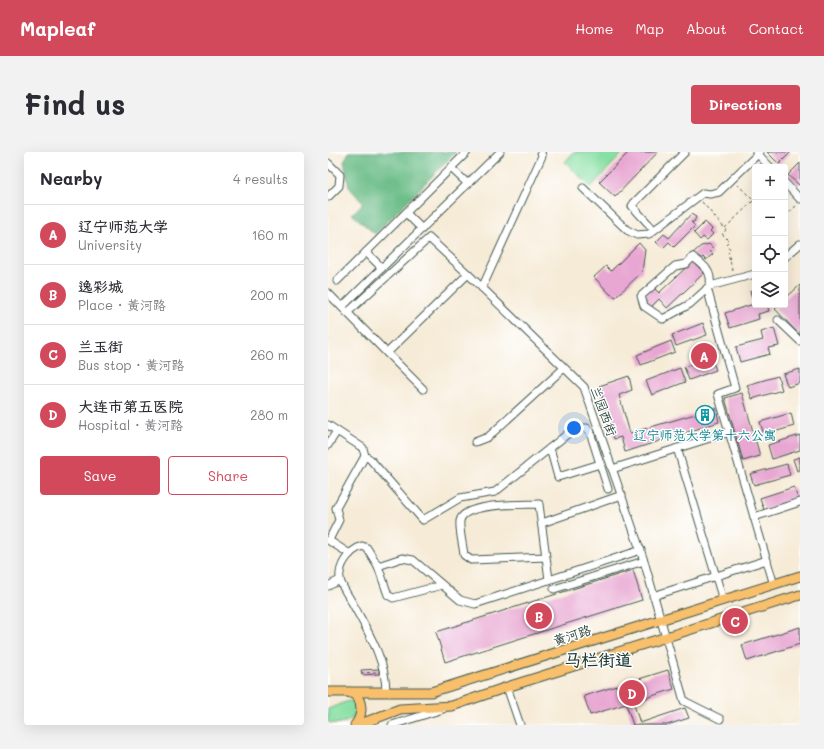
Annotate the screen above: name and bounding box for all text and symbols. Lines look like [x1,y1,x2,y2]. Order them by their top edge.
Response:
text: Mapleaf [20,16,95,41]
text: Home [575,19,613,38]
text: Map [635,19,664,38]
text: About [686,19,727,38]
text: Contact [749,19,804,38]
button: Directions [691,85,800,124]
text: Find us [24,86,125,122]
map controls [752,164,788,308]
button: + [752,164,788,200]
text: Nearby [40,167,102,189]
text: 4 results [233,170,288,187]
button: − [752,200,788,236]
text: 辽宁师范大学 [78,216,168,236]
text: A [48,226,58,243]
text: 160 m [252,226,288,243]
text: University [78,236,142,253]
button: locate [752,236,788,272]
button: layers [752,272,788,308]
text: 逸彩城 [78,276,123,296]
text: B [49,286,57,303]
text: 200 m [250,286,288,303]
text: Place · 黄河路 [78,296,166,313]
text: 兰玉街 [78,336,123,356]
pin: A [691,341,717,371]
text: C [48,346,58,363]
text: 260 m [250,346,288,363]
text: Bus stop · 黄河路 [78,356,184,373]
street label: 兰园西街 [588,383,621,438]
text: 大连市第五医院 [78,396,183,416]
building icon: 辽宁师范大学第十六公寓 [694,404,716,426]
text: D [48,406,58,423]
text: 280 m [250,406,288,423]
text: Hospital · 黄河路 [78,416,183,433]
your location [564,418,584,438]
place label: 辽宁师范大学第十六公寓 [633,426,777,443]
button: Save [40,456,160,495]
button: Share [168,456,288,495]
pin: B [526,601,552,631]
pin: C [722,606,748,636]
street label: 黄河路 [551,620,593,649]
district label: 马栏街道 [564,648,632,670]
pin: D [619,678,645,708]

